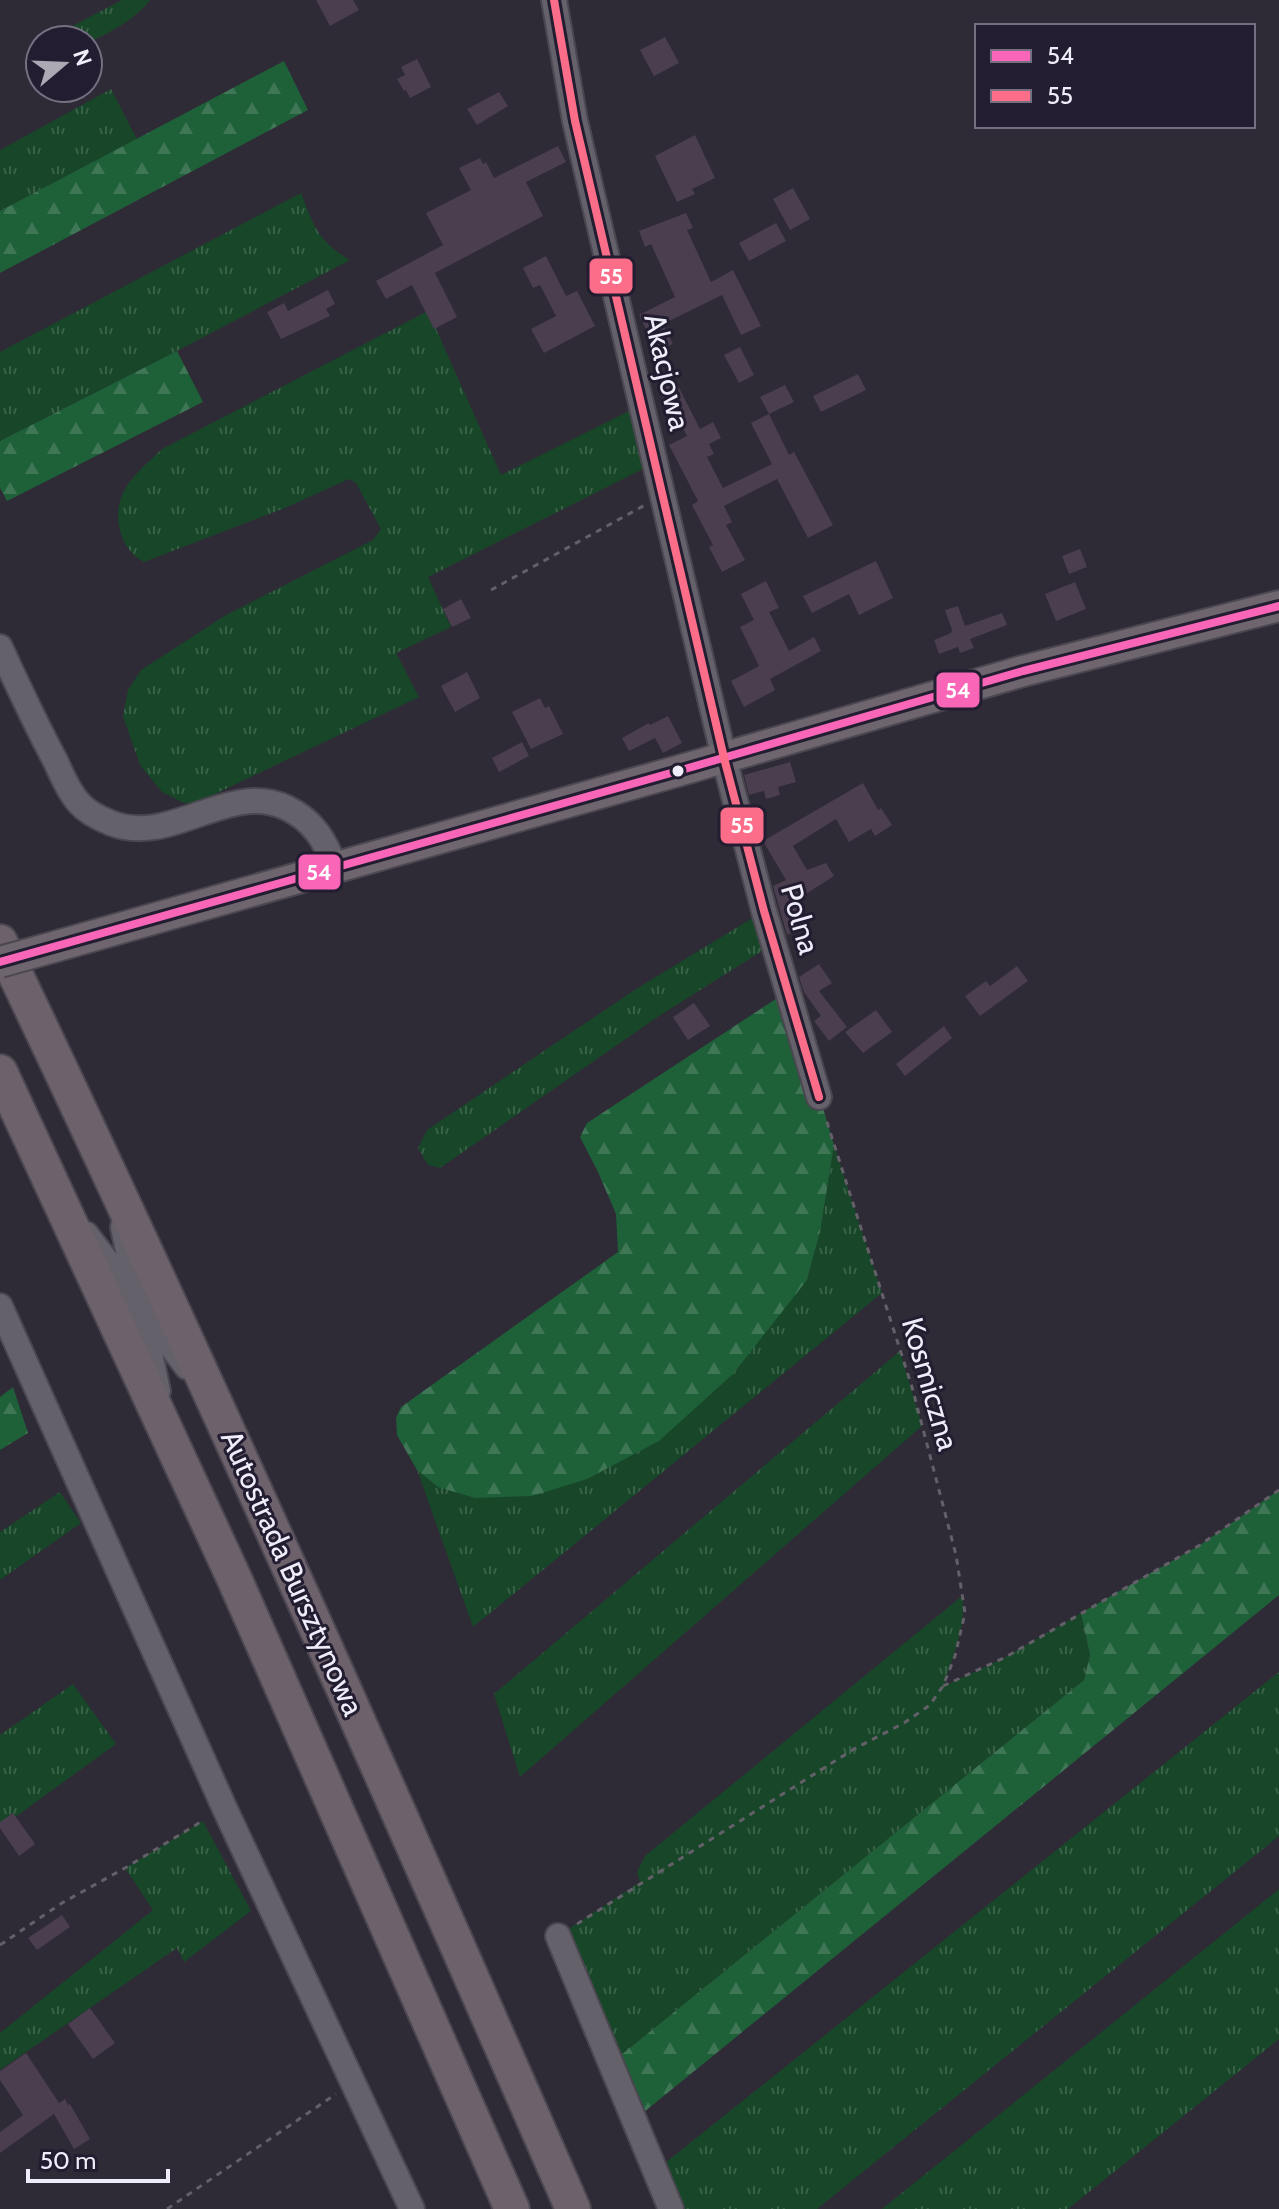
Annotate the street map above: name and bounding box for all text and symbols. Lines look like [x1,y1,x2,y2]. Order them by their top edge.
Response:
north arrow [24,24,104,104]
legend [975,24,1255,128]
text: 54 [1047,41,1074,70]
text: N [67,46,98,69]
text: 55 [1047,81,1073,110]
line badge: 55 [588,257,634,295]
text: 55 [599,263,623,290]
street label: Akacjowa [636,310,699,434]
line badge: 54 [935,671,981,709]
text: 54 [945,677,971,704]
unlabelled marker [670,763,686,779]
line badge: 55 [719,806,765,845]
text: 55 [730,812,754,839]
line badge: 54 [297,853,342,891]
text: 54 [306,859,332,886]
street label: Polna [773,879,828,959]
street label: Kosmiczna [894,1313,967,1455]
street label: Autostrada Bursztynowa [213,1424,372,1722]
scale bar [28,2133,168,2183]
text: 50 m [40,2146,96,2175]

